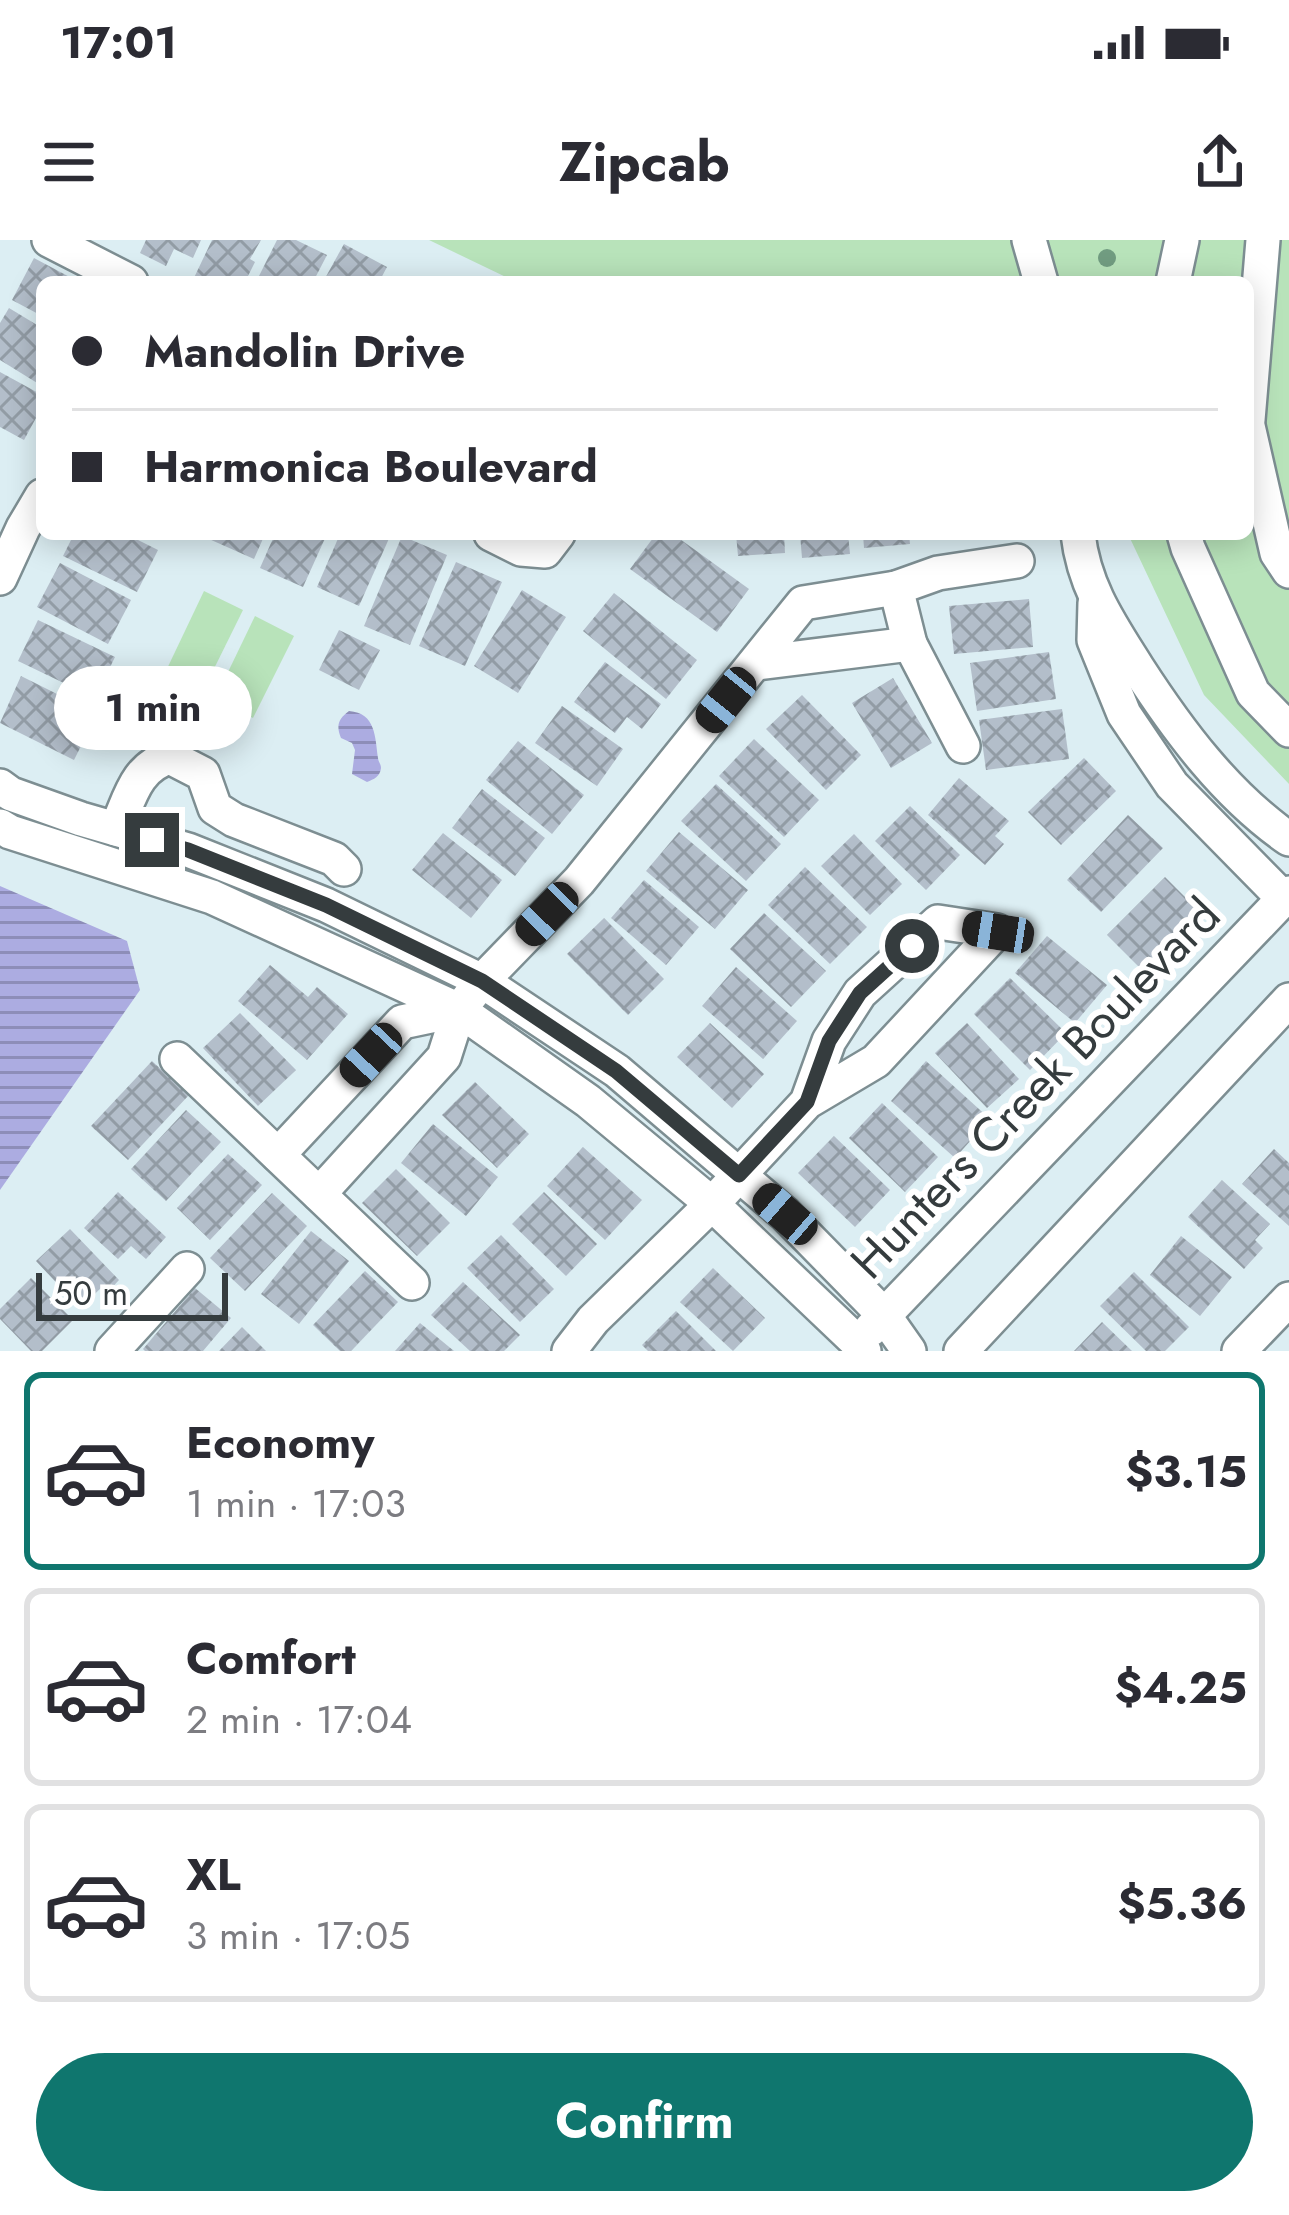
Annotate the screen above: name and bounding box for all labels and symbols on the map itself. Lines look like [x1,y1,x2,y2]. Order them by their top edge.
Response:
car [689,661,763,739]
callout: 1 min [53,666,251,750]
route end [125,813,179,867]
car [509,876,585,952]
street label: Hunters Creek Boulevard [835,882,1236,1294]
car [960,909,1036,955]
route start [885,919,939,973]
car [333,1016,409,1094]
car [746,1177,824,1251]
scale bar [36,1267,228,1320]

